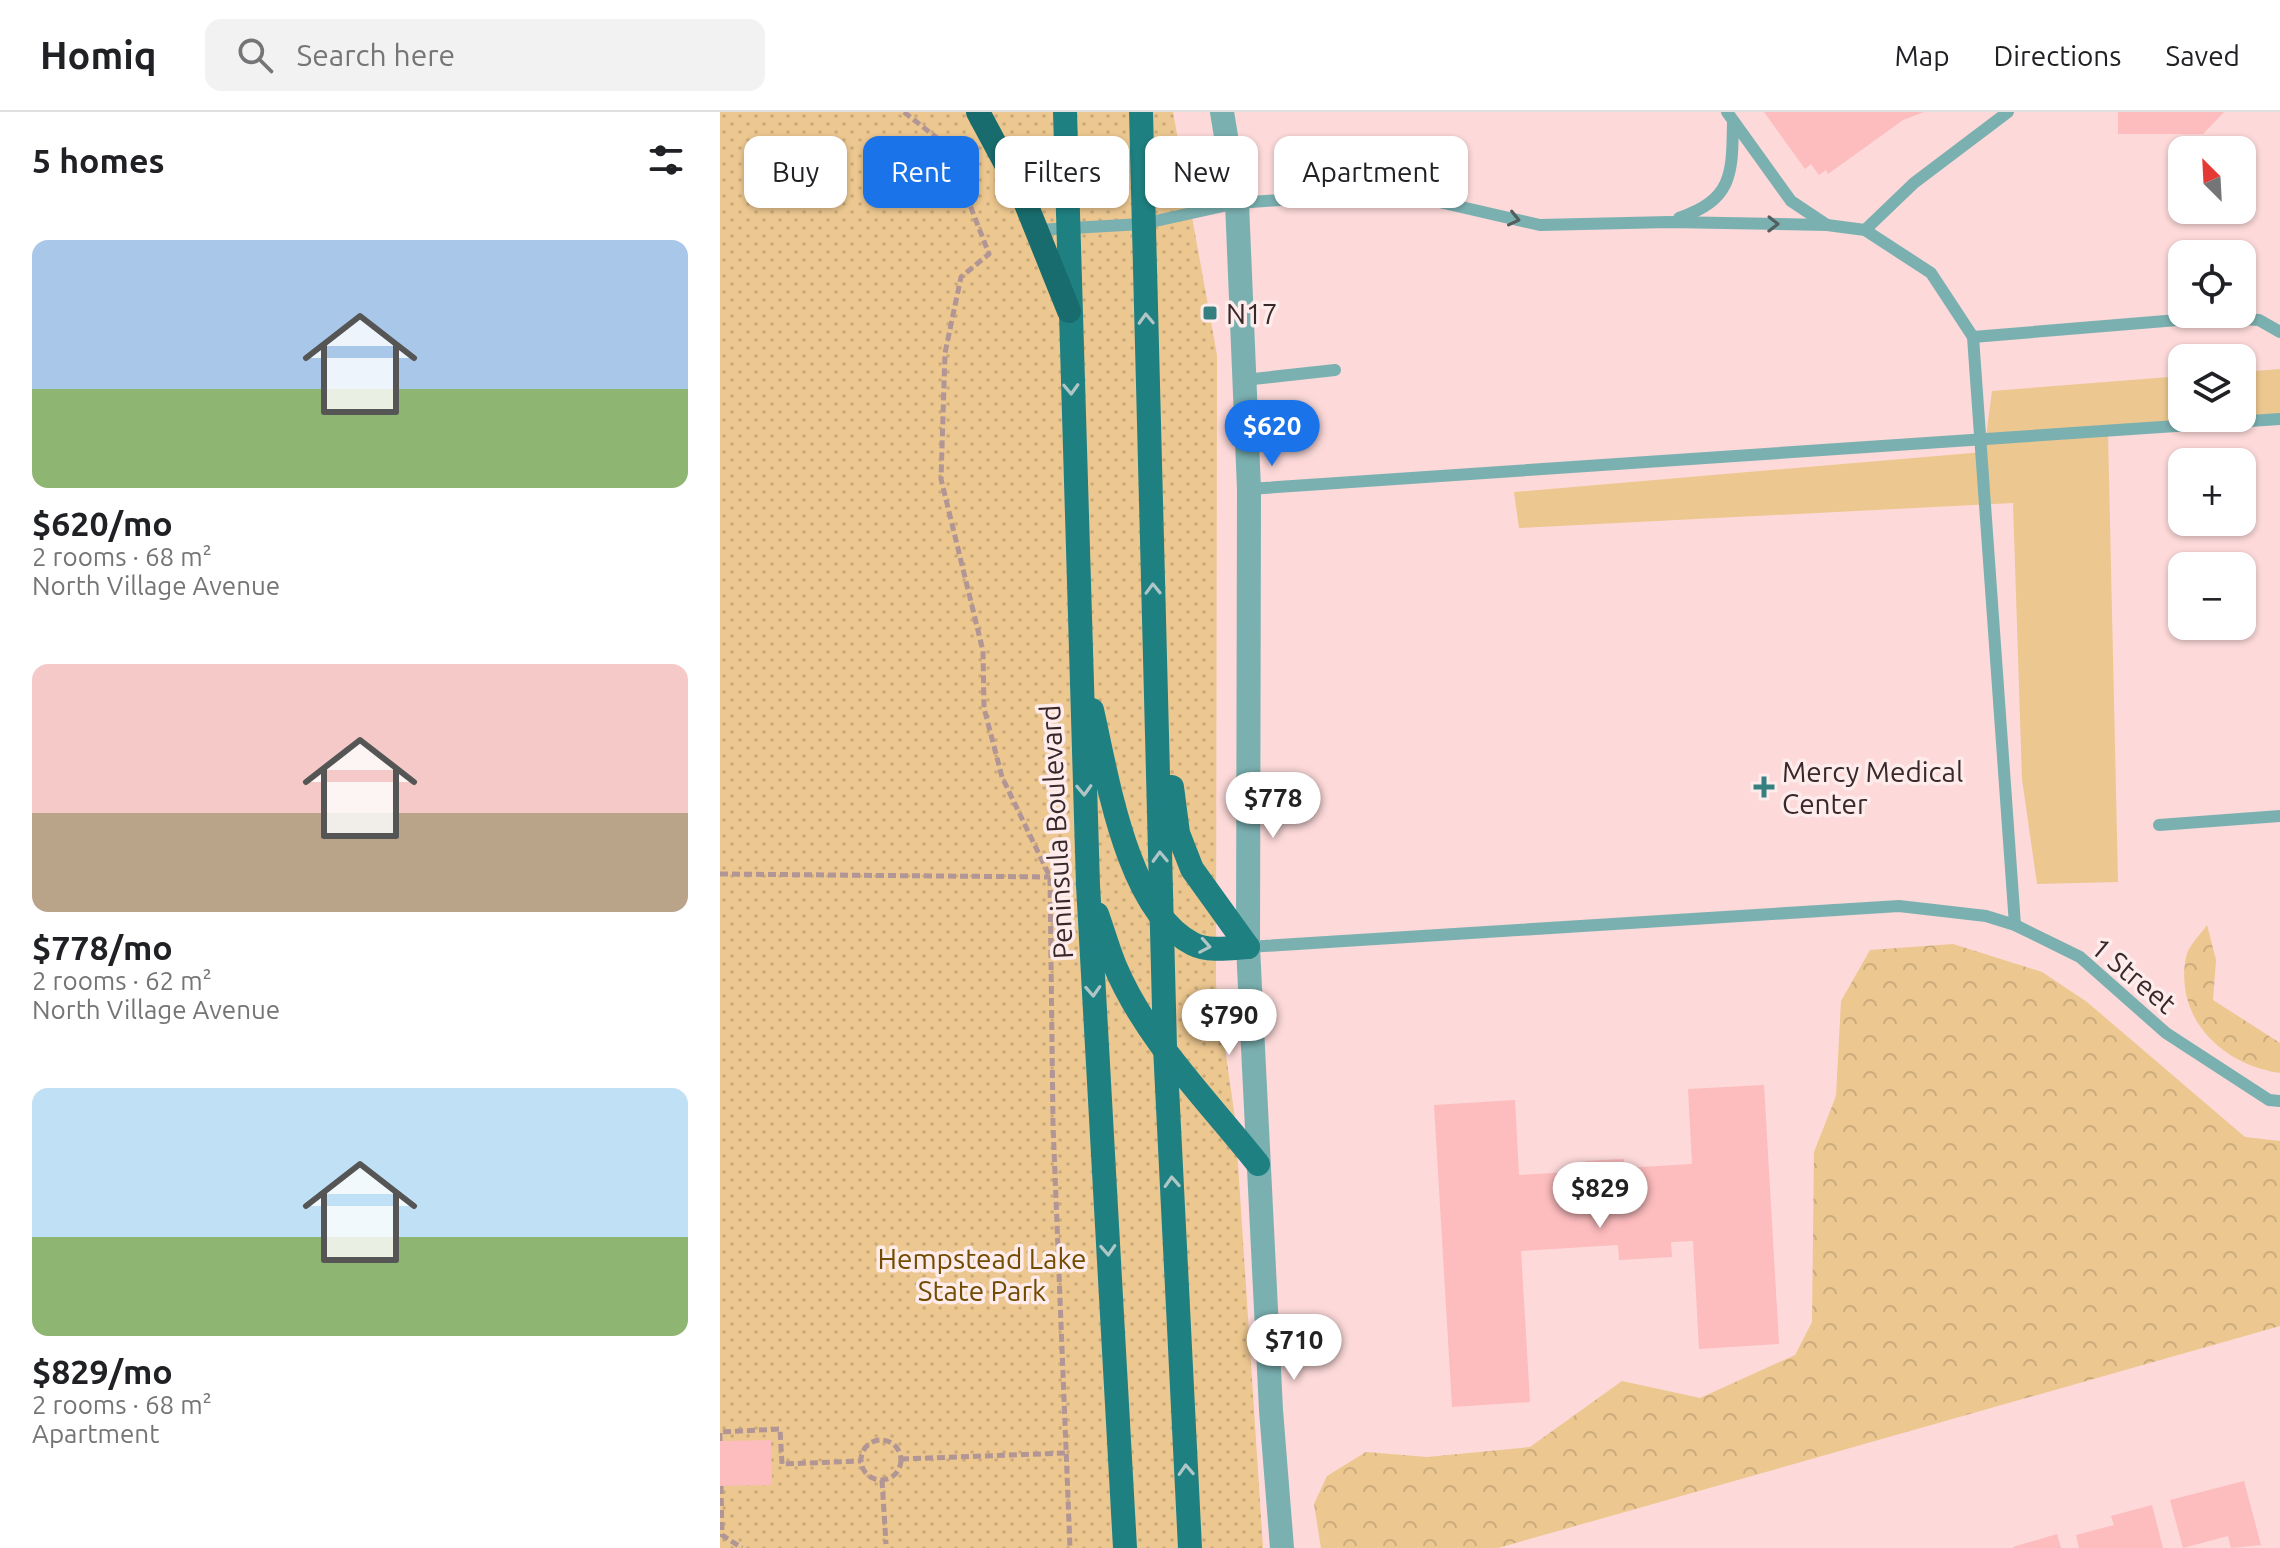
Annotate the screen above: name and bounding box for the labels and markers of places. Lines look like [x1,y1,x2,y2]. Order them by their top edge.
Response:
place label: N17 [1226,298,1278,329]
marker: N17 [1201,304,1219,322]
pin: $620 [1225,400,1319,468]
place label: Mercy Medical Center [1782,756,1963,819]
pin: $778 [1226,772,1320,840]
marker: Mercy Medical Center [1753,776,1775,798]
pin: $790 [1182,989,1276,1057]
pin: $829 [1553,1162,1647,1230]
pin: $710 [1247,1314,1341,1382]

